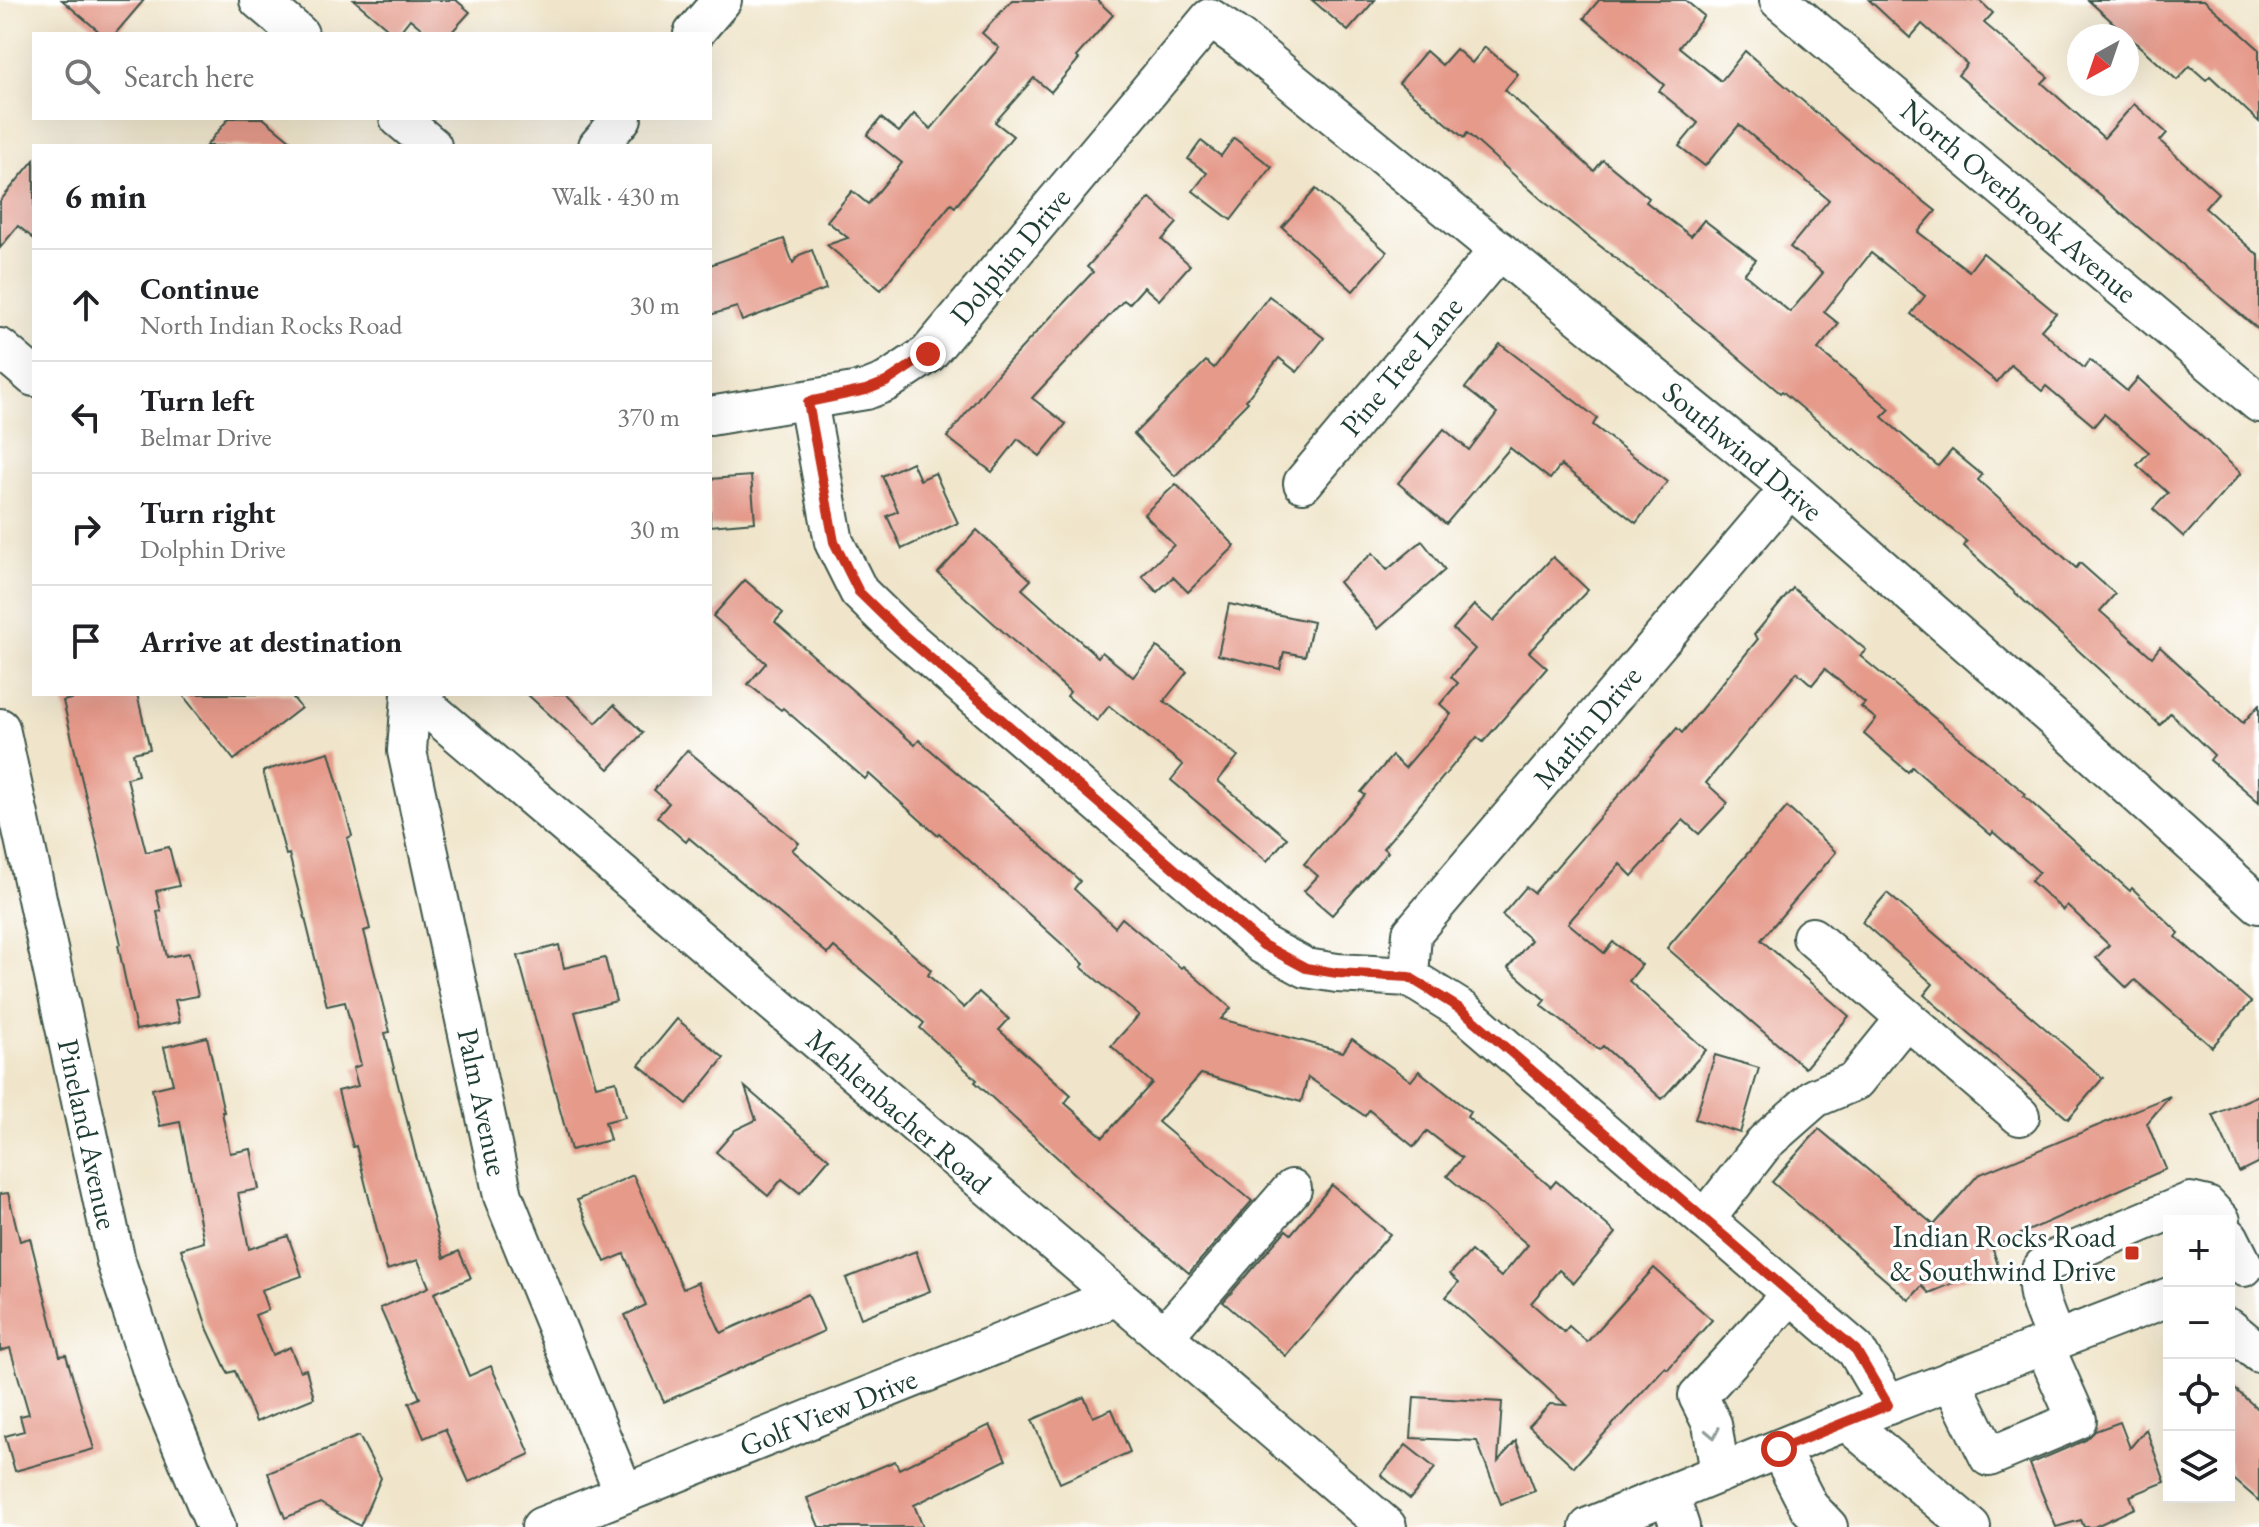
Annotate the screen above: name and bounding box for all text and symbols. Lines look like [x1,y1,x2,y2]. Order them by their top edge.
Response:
north arrow [2067,24,2139,96]
search box [32,32,712,120]
icon: search [60,54,104,98]
text: Search here [124,57,254,96]
street label: North Overbrook Avenue [1893,90,2145,312]
text: 6 min [64,174,147,218]
text: Walk · 430 m [552,179,680,213]
street label: Dolphin Drive [941,179,1079,333]
text: Continue [140,269,259,308]
icon: ahead [64,283,108,327]
text: 30 m [630,288,680,322]
street label: Pine Tree Lane [1331,288,1471,444]
text: North Indian Rocks Road [140,308,403,342]
route end [910,336,946,372]
street label: Southwind Drive [1655,373,1831,529]
text: Turn left [140,381,254,420]
icon: left [64,395,108,439]
text: 370 m [617,400,680,434]
text: Belmar Drive [140,420,272,454]
text: Turn right [140,493,276,532]
icon: right [64,507,108,551]
text: 30 m [630,512,680,546]
text: Dolphin Drive [140,532,286,566]
icon: arrive [64,619,108,663]
text: Arrive at destination [140,622,402,661]
street label: Marlin Drive [1524,657,1650,797]
street label: Mehlenbacher Road [798,1020,1000,1203]
street label: Palm Avenue [448,1025,518,1179]
street label: Pineland Avenue [49,1035,127,1233]
map controls [2163,1215,2235,1503]
button: + [2163,1215,2235,1287]
place label: Indian Rocks Road & Southwind Drive [1890,1217,2117,1290]
marker: Indian Rocks Road & Southwind Drive [2123,1244,2141,1262]
button: − [2163,1287,2235,1359]
street label: Golf View Drive [733,1359,923,1465]
button: locate [2163,1359,2235,1431]
one-way arrow [1704,1426,1721,1440]
route start [1761,1431,1797,1467]
button: layers [2163,1431,2235,1503]

